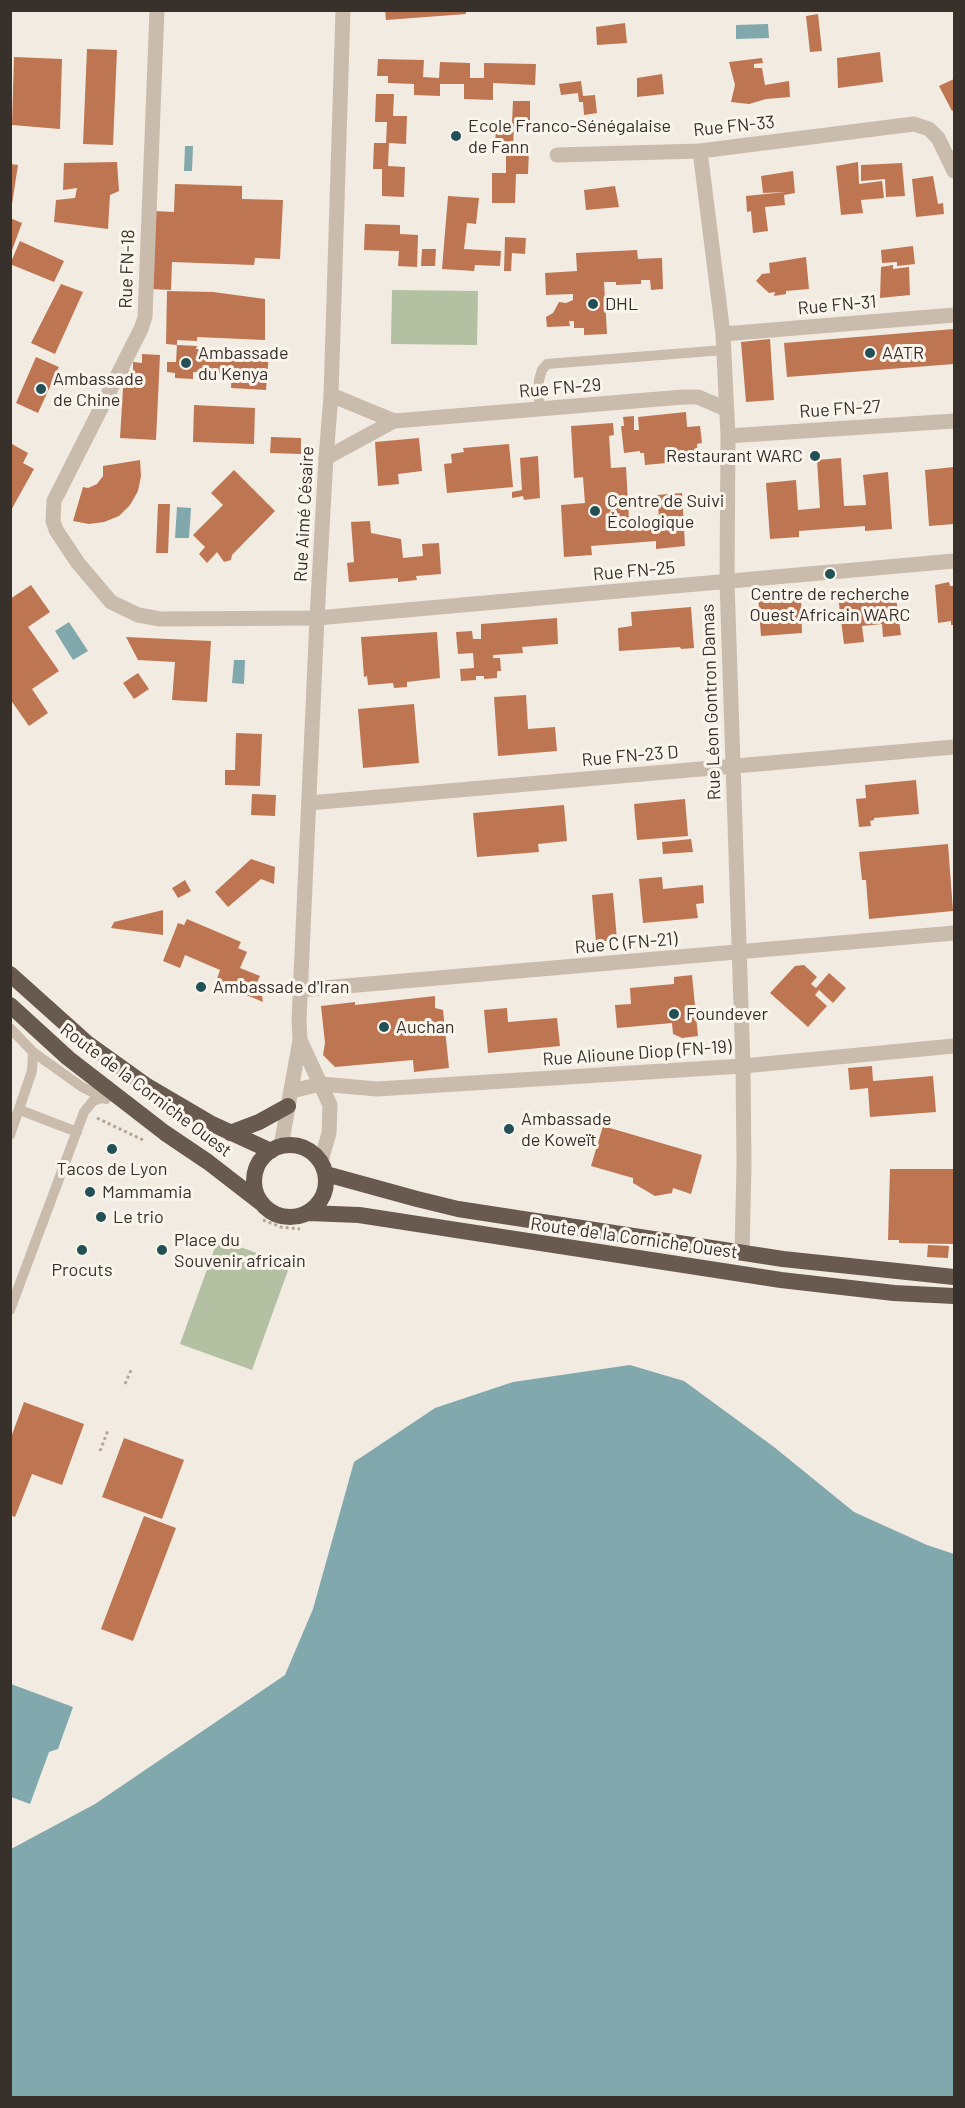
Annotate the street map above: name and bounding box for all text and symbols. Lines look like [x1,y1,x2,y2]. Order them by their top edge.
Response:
street label: Rue FN-33 [692,111,776,141]
place label: Ecole Franco-Sénégalaise de Fann [468,115,671,158]
marker: Ecole Franco-Sénégalaise de Fann [449,129,463,143]
street label: Rue FN-18 [115,229,139,309]
street label: Rue FN-31 [797,291,877,319]
place label: DHL [605,293,638,315]
marker: DHL [586,297,600,311]
place label: Ambassade du Kenya [198,342,288,385]
place label: AATR [882,342,924,364]
marker: AATR [863,346,877,360]
marker: Ambassade du Kenya [179,356,193,370]
place label: Ambassade de Chine [53,368,143,410]
street label: Rue FN-29 [518,374,602,402]
marker: Ambassade de Chine [34,382,48,396]
street label: Rue FN-27 [799,395,881,423]
street label: Rue Aimé Césaire [290,445,318,583]
place label: Restaurant WARC [666,445,803,467]
marker: Restaurant WARC [808,449,822,463]
place label: Centre de Suivi Écologique [607,490,724,532]
marker: Centre de Suivi Écologique [588,504,602,518]
street label: Rue FN-25 [592,557,676,585]
marker: Centre de recherche Ouest Africain WARC [823,567,837,581]
place label: Centre de recherche Ouest Africain WARC [750,583,910,626]
street label: Rue Léon Gontron Damas [697,603,725,801]
street label: Rue FN-23 D [581,741,679,771]
street label: Rue C (FN-21) [574,928,678,958]
place label: Ambassade d'Iran [213,976,349,998]
marker: Ambassade d'Iran [194,980,208,994]
place label: Foundever [686,1003,768,1025]
marker: Foundever [667,1007,681,1021]
place label: Auchan [396,1016,455,1038]
street label: Route de la Corniche Ouest [56,1018,236,1162]
marker: Auchan [377,1020,391,1034]
street label: Rue Alioune Diop (FN-19) [542,1036,732,1070]
place label: Ambassade de Koweït [521,1108,611,1150]
marker: Ambassade de Koweït [502,1122,516,1136]
marker: Tacos de Lyon [105,1142,119,1156]
place label: Tacos de Lyon [56,1158,168,1180]
place label: Mammamia [102,1181,192,1203]
marker: Mammamia [83,1185,97,1199]
place label: Le trio [113,1206,164,1228]
marker: Le trio [94,1210,108,1224]
street label: Route de la Corniche Ouest [529,1213,739,1263]
place label: Place du Souvenir africain [174,1229,306,1272]
marker: Procuts [75,1243,89,1257]
marker: Place du Souvenir africain [155,1243,169,1257]
place label: Procuts [51,1259,113,1281]

